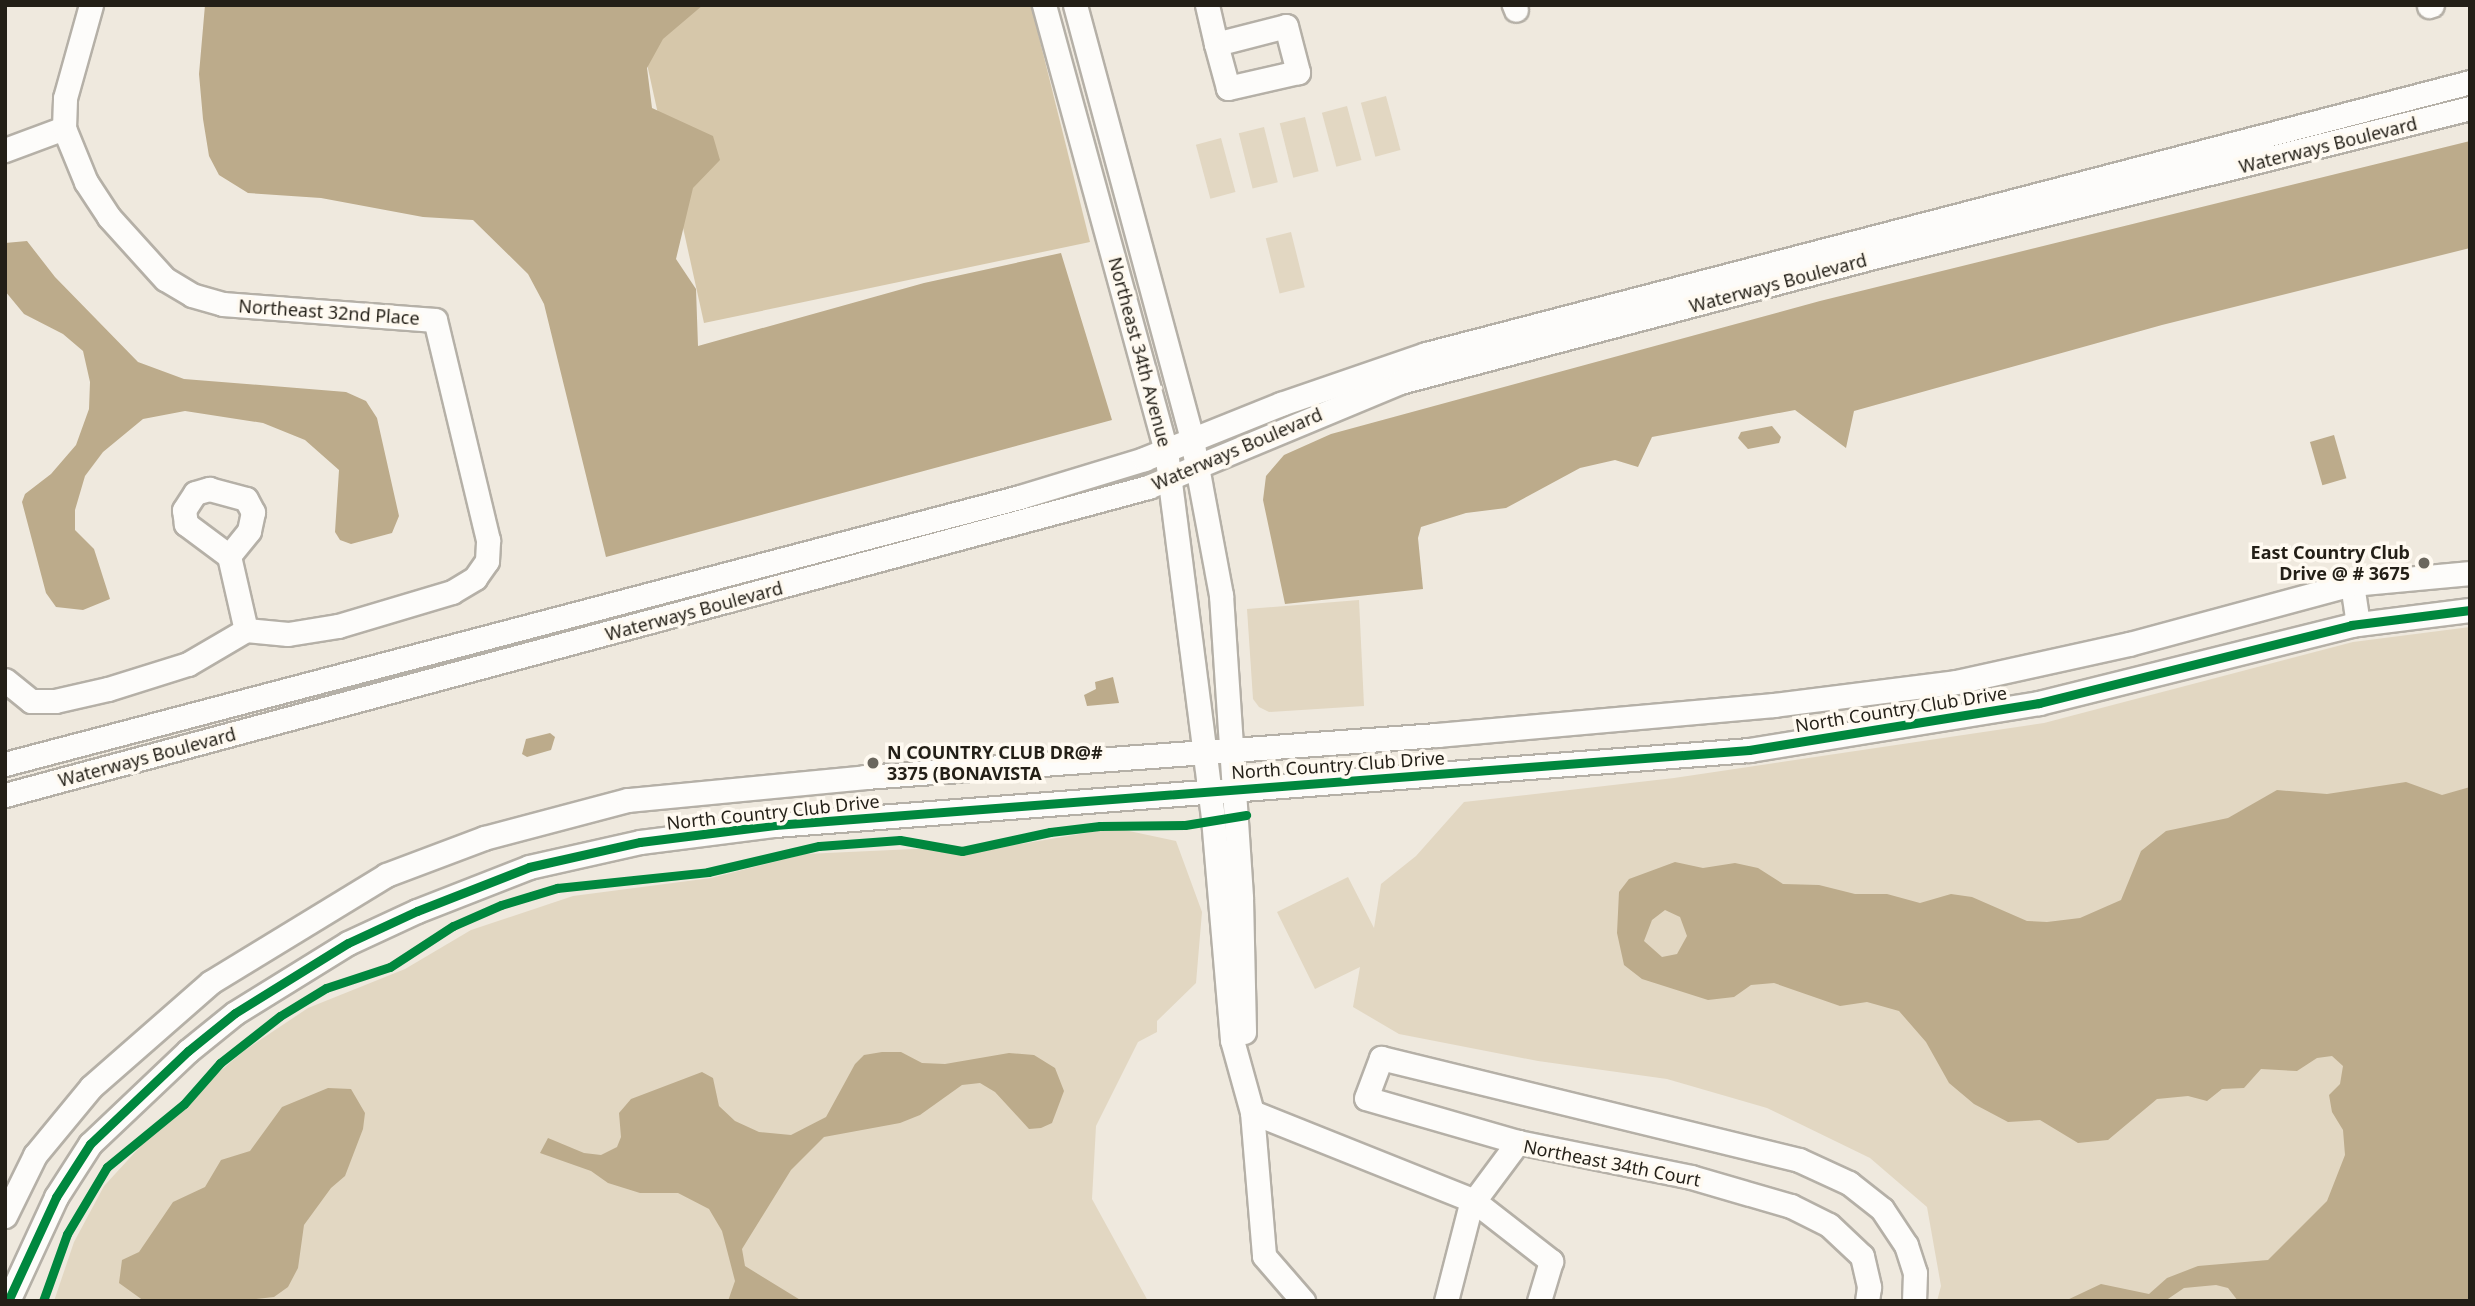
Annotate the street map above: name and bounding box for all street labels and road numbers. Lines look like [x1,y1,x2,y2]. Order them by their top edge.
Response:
street label: Waterways Boulevard [2237,112,2419,178]
street label: Waterways Boulevard [1687,249,1869,317]
street label: Northeast 34th Avenue [1104,255,1176,449]
street label: Northeast 32nd Place [238,295,420,329]
street label: Waterways Boulevard [1149,403,1325,495]
street label: Waterways Boulevard [603,577,785,645]
street label: North Country Club Drive [1794,682,2008,736]
street label: Waterways Boulevard [56,723,238,791]
street label: North Country Club Drive [1230,747,1446,783]
street label: North Country Club Drive [665,790,881,834]
street label: Northeast 34th Court [1522,1135,1702,1191]

